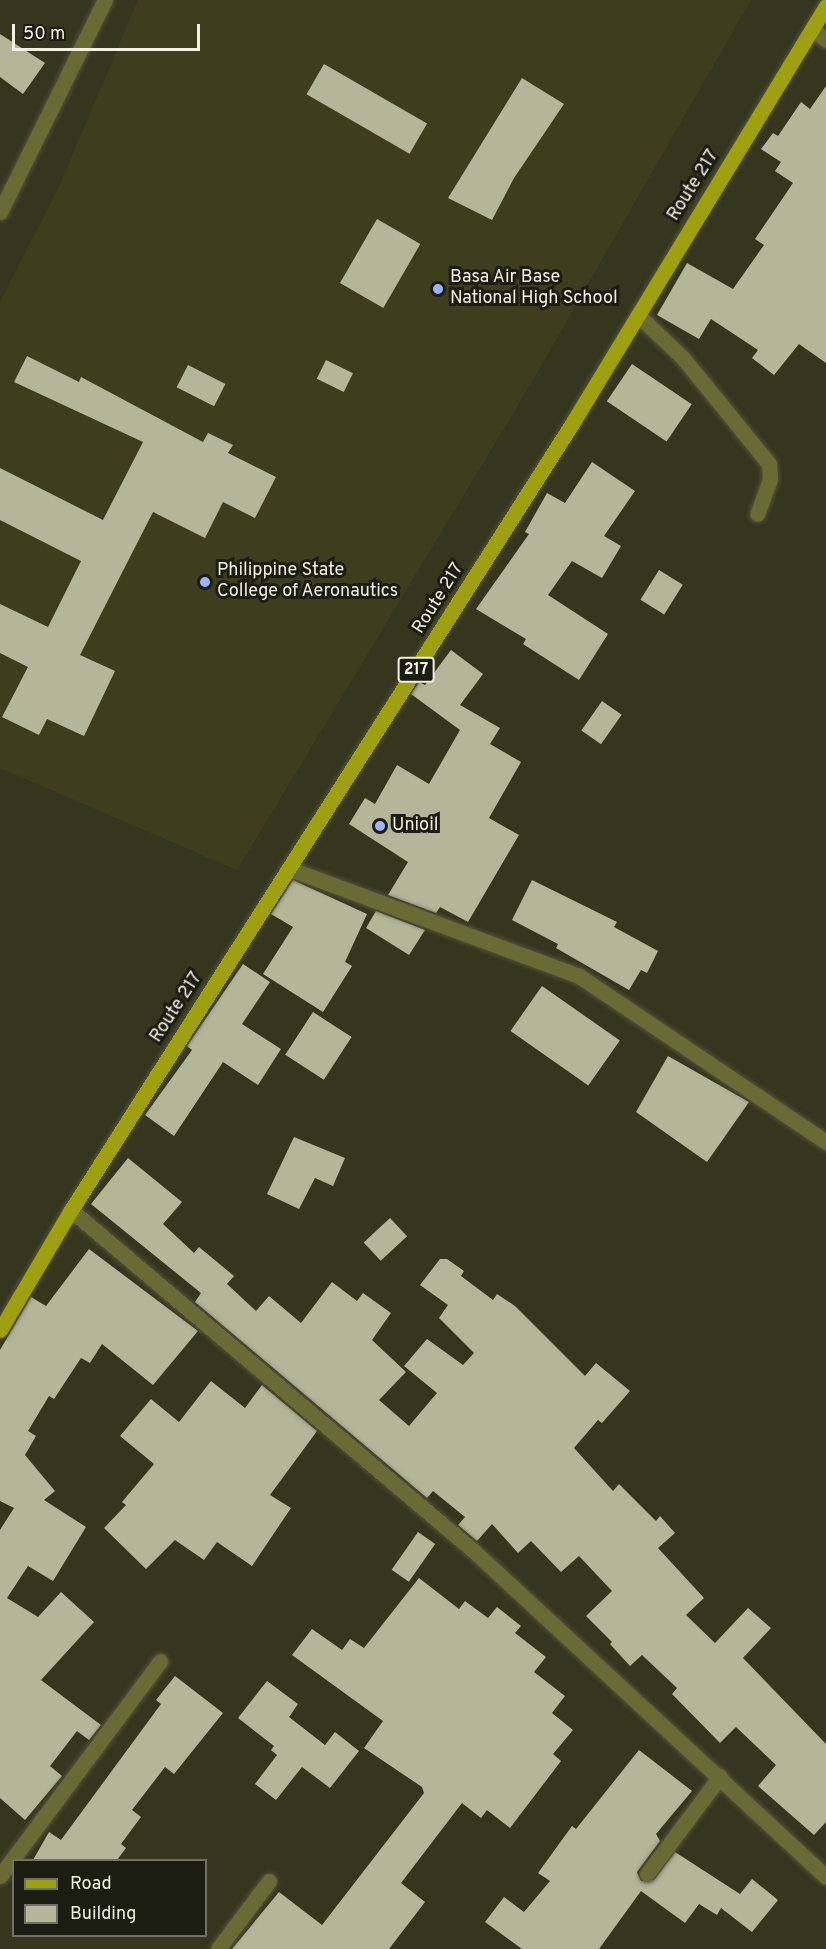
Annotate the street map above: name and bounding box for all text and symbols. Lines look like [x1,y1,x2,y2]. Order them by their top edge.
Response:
scale bar [15,12,202,50]
text: 50 m [23,23,65,46]
street label: Route 217 [664,147,724,225]
place label: Basa Air Base National High School [450,268,618,310]
marker: Basa Air Base National High School [431,282,445,296]
street label: Route 217 [409,560,469,638]
place label: Philippine State College of Aeronautics [217,561,399,604]
marker: Philippine State College of Aeronautics [198,575,212,589]
road number: 217 [396,657,436,683]
place label: Unioil [392,815,438,837]
marker: Unioil [373,819,387,833]
street label: Route 217 [146,969,208,1047]
legend [12,1859,207,1937]
text: Road [70,1873,112,1896]
text: Building [70,1903,136,1926]

